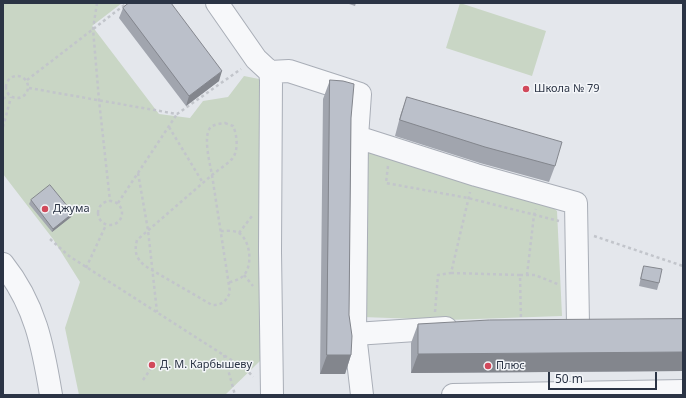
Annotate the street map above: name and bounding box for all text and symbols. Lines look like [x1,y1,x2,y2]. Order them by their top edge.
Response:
place label: Школа № 79 [534,82,600,96]
marker: Школа № 79 [521,84,531,94]
place label: Джума [53,202,90,216]
marker: Джума [40,204,50,214]
place label: Д. М. Карбышеву [160,358,252,372]
place label: Плюс [496,359,525,373]
marker: Д. М. Карбышеву [147,360,157,370]
marker: Плюс [483,361,493,371]
scale bar [550,364,659,390]
text: 50 m [555,370,583,387]

